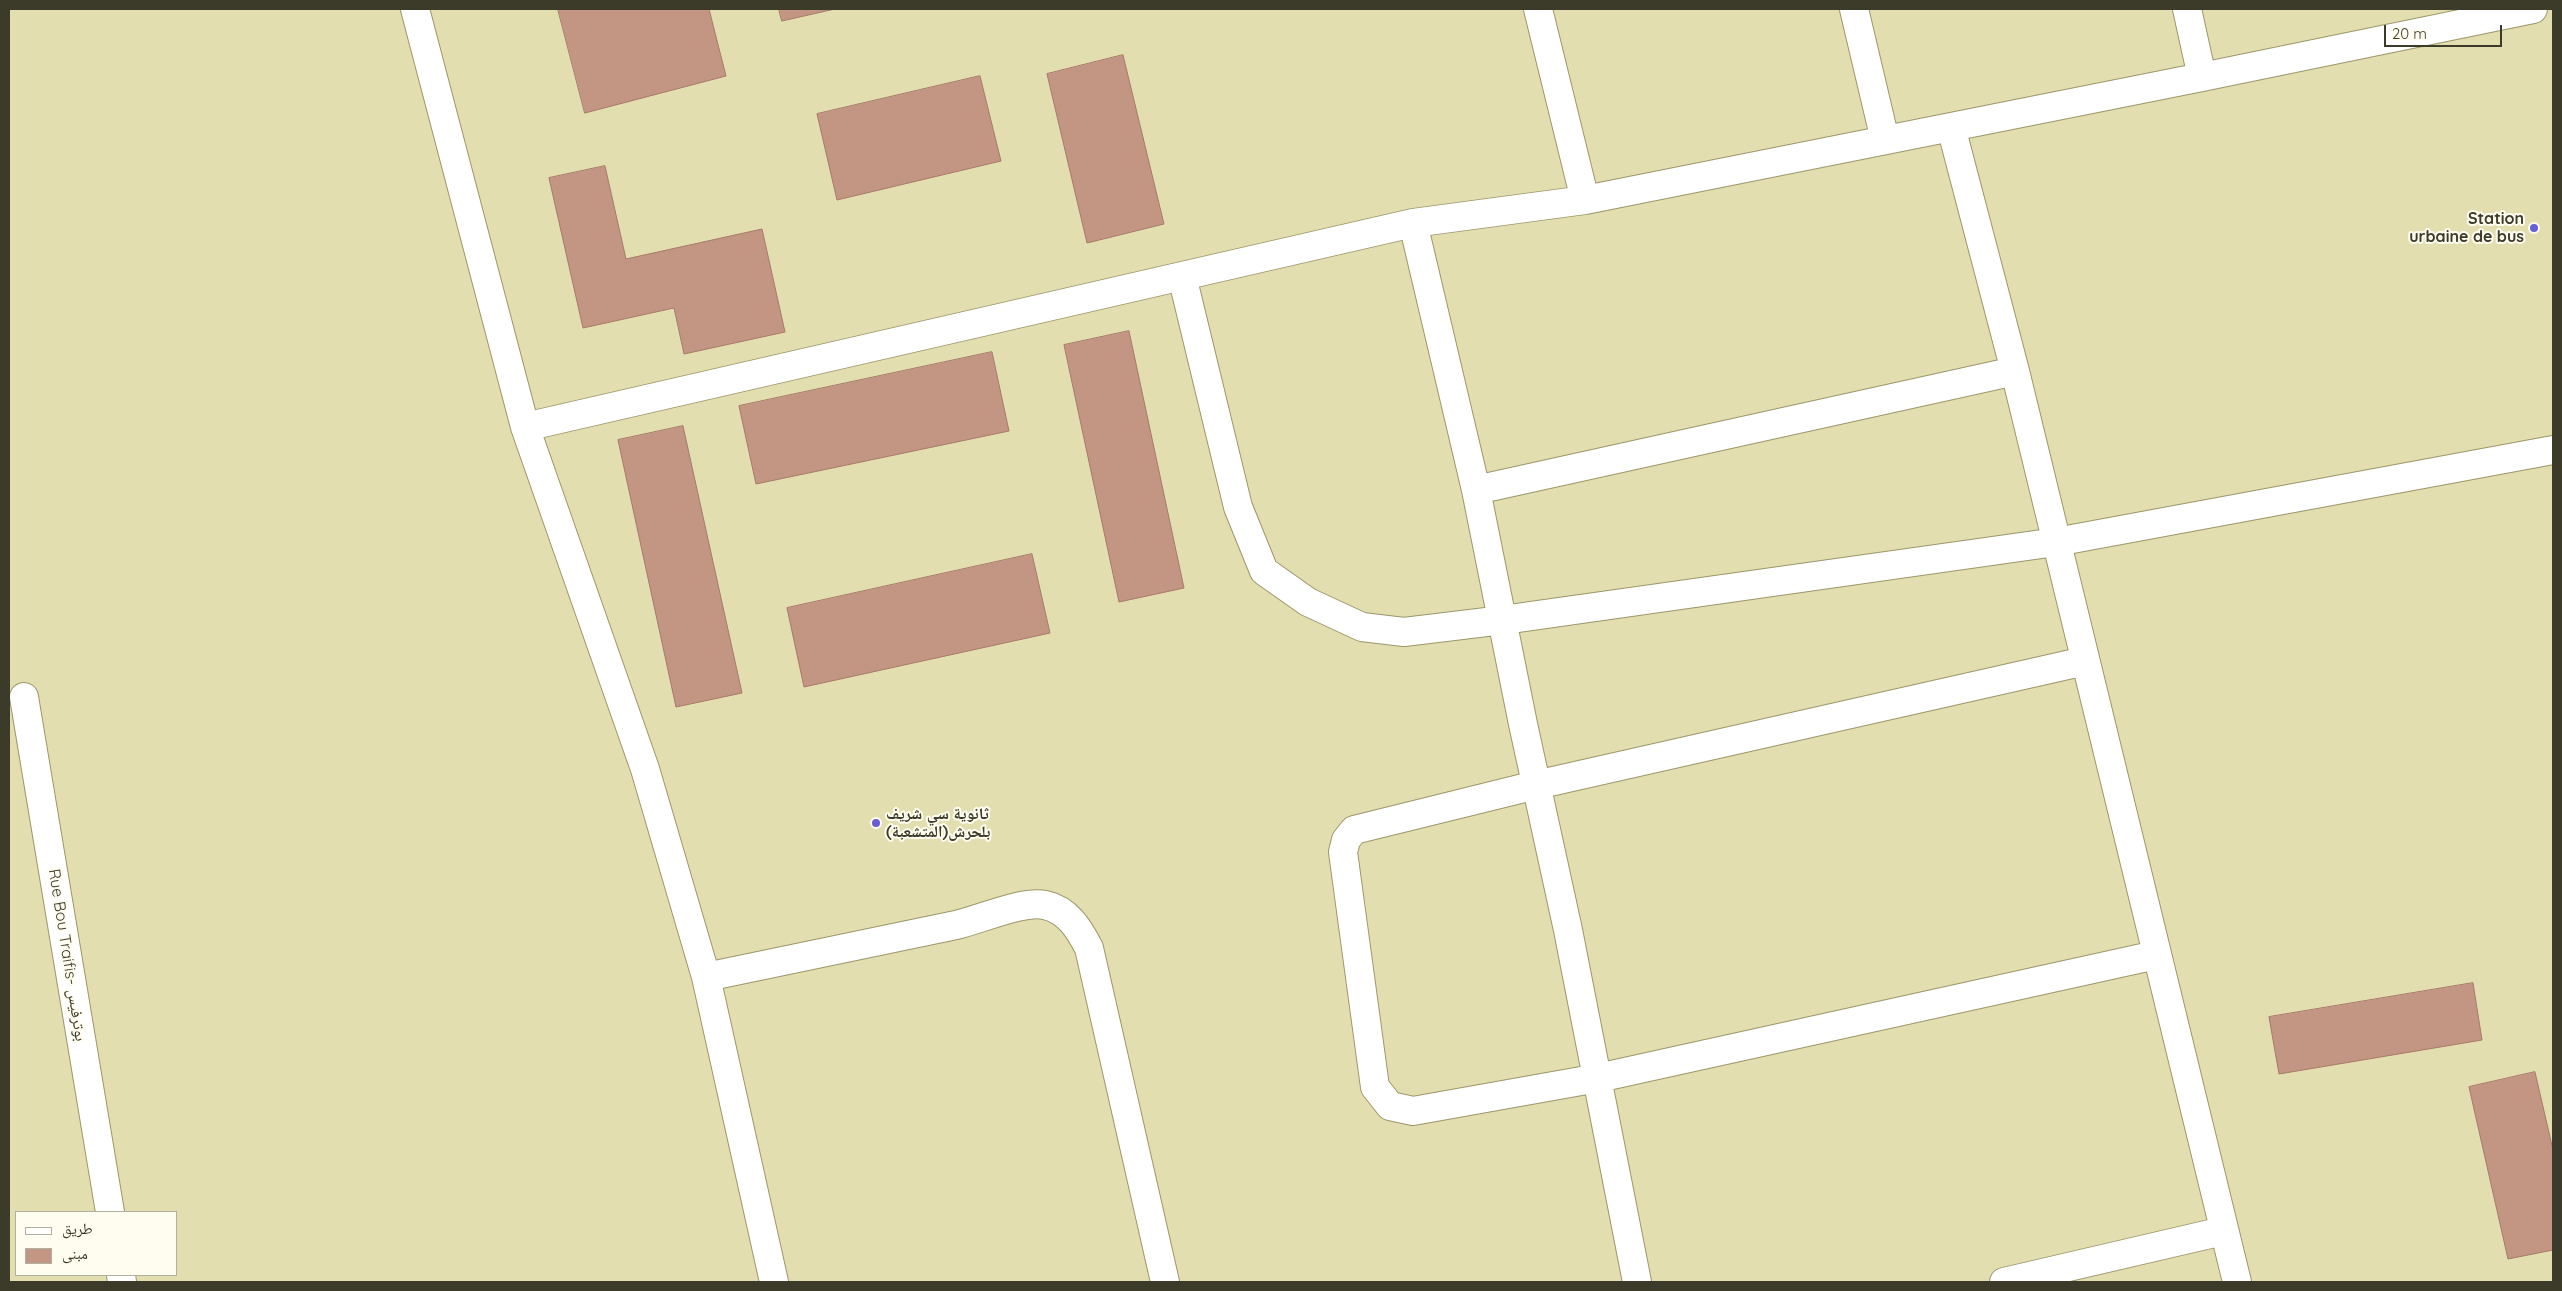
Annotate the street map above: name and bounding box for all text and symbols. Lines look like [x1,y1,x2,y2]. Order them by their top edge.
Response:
scale bar [2387,15,2504,47]
text: 20 m [2392,24,2427,43]
place label: Station urbaine de bus [2409,209,2524,247]
marker: Station urbaine de bus [2528,222,2540,234]
place label: ثانوية سي شريف بلحرش(المتشعبة) [886,804,990,842]
marker: ثانوية سي شريف بلحرش(المتشعبة) [870,817,882,829]
street label: Rue Bou Traifis- بوترفيس [44,867,90,1043]
legend [15,1211,178,1276]
text: طريق [62,1219,93,1238]
text: مبنى [62,1244,88,1263]

